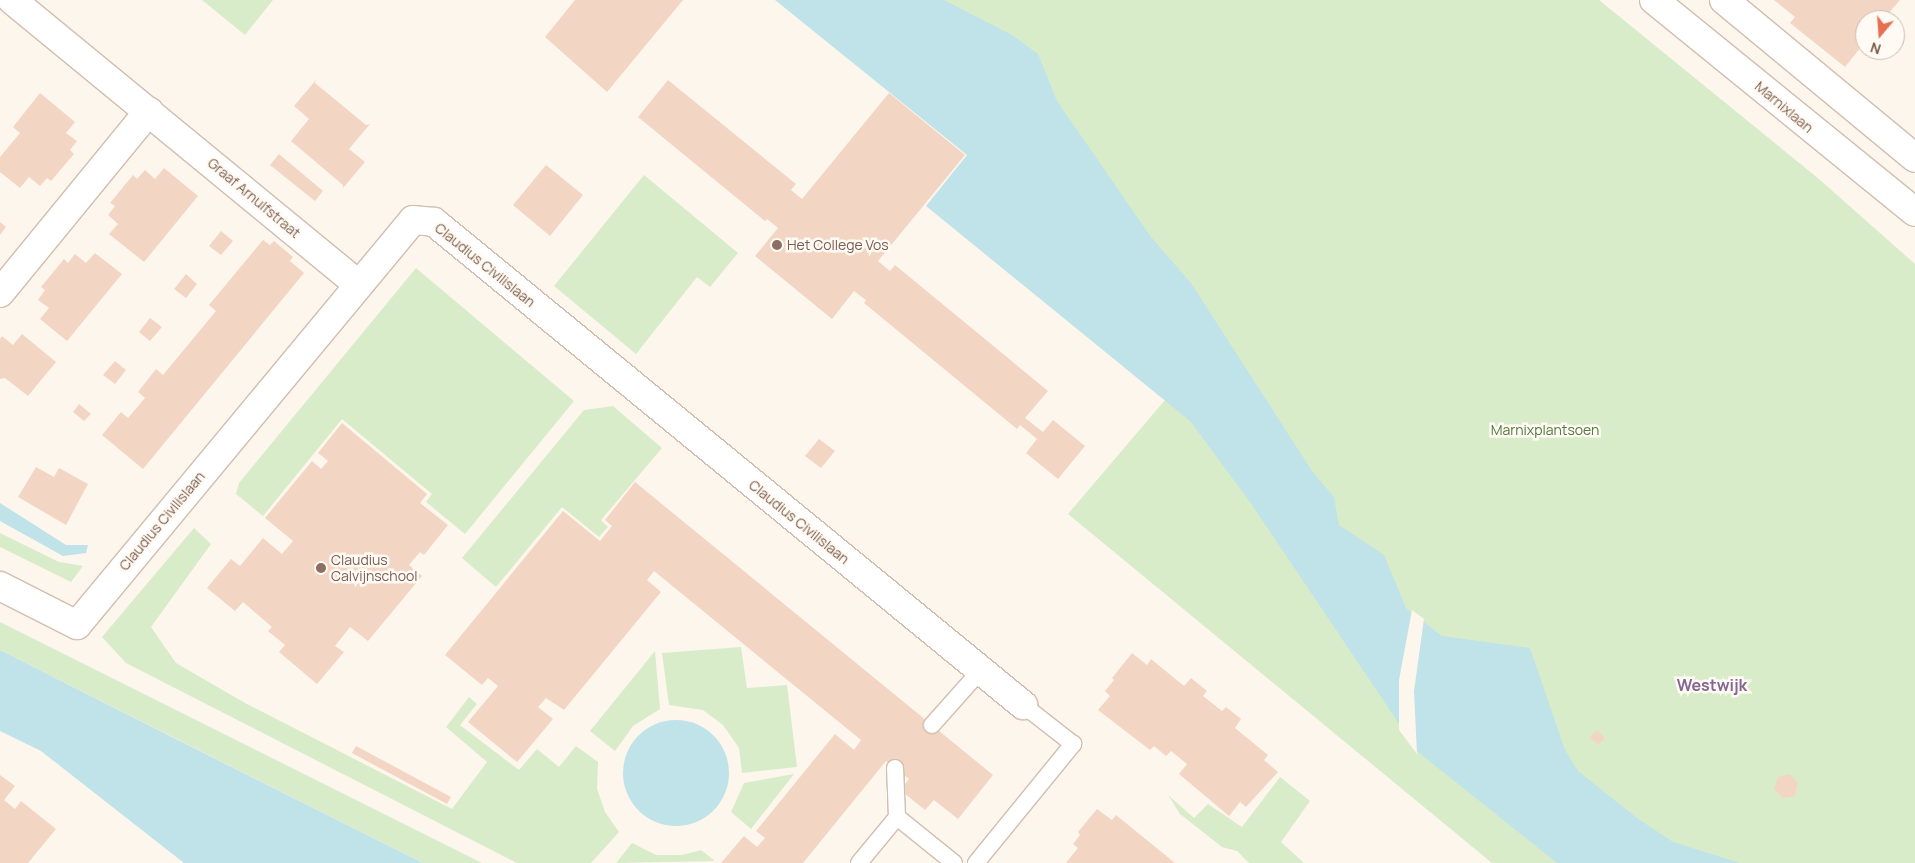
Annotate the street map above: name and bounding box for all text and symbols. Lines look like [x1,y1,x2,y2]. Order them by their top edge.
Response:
north arrow [1855,10,1905,60]
text: N [1868,38,1883,59]
street label: Marnixlaan [1752,78,1816,136]
street label: Graaf Arnulfstraat [204,154,304,242]
street label: Claudius Civilislaan [431,219,539,311]
place label: Het College Vos [787,237,889,253]
marker: Het College Vos [771,239,783,251]
park label: Marnixplantsoen [1491,422,1599,438]
street label: Claudius Civilislaan [116,468,208,574]
street label: Claudius Civilislaan [745,476,853,568]
place label: Claudius Calvijnschool [331,552,418,584]
marker: Claudius Calvijnschool [315,562,327,574]
district label: Westwijk [1677,675,1747,695]

